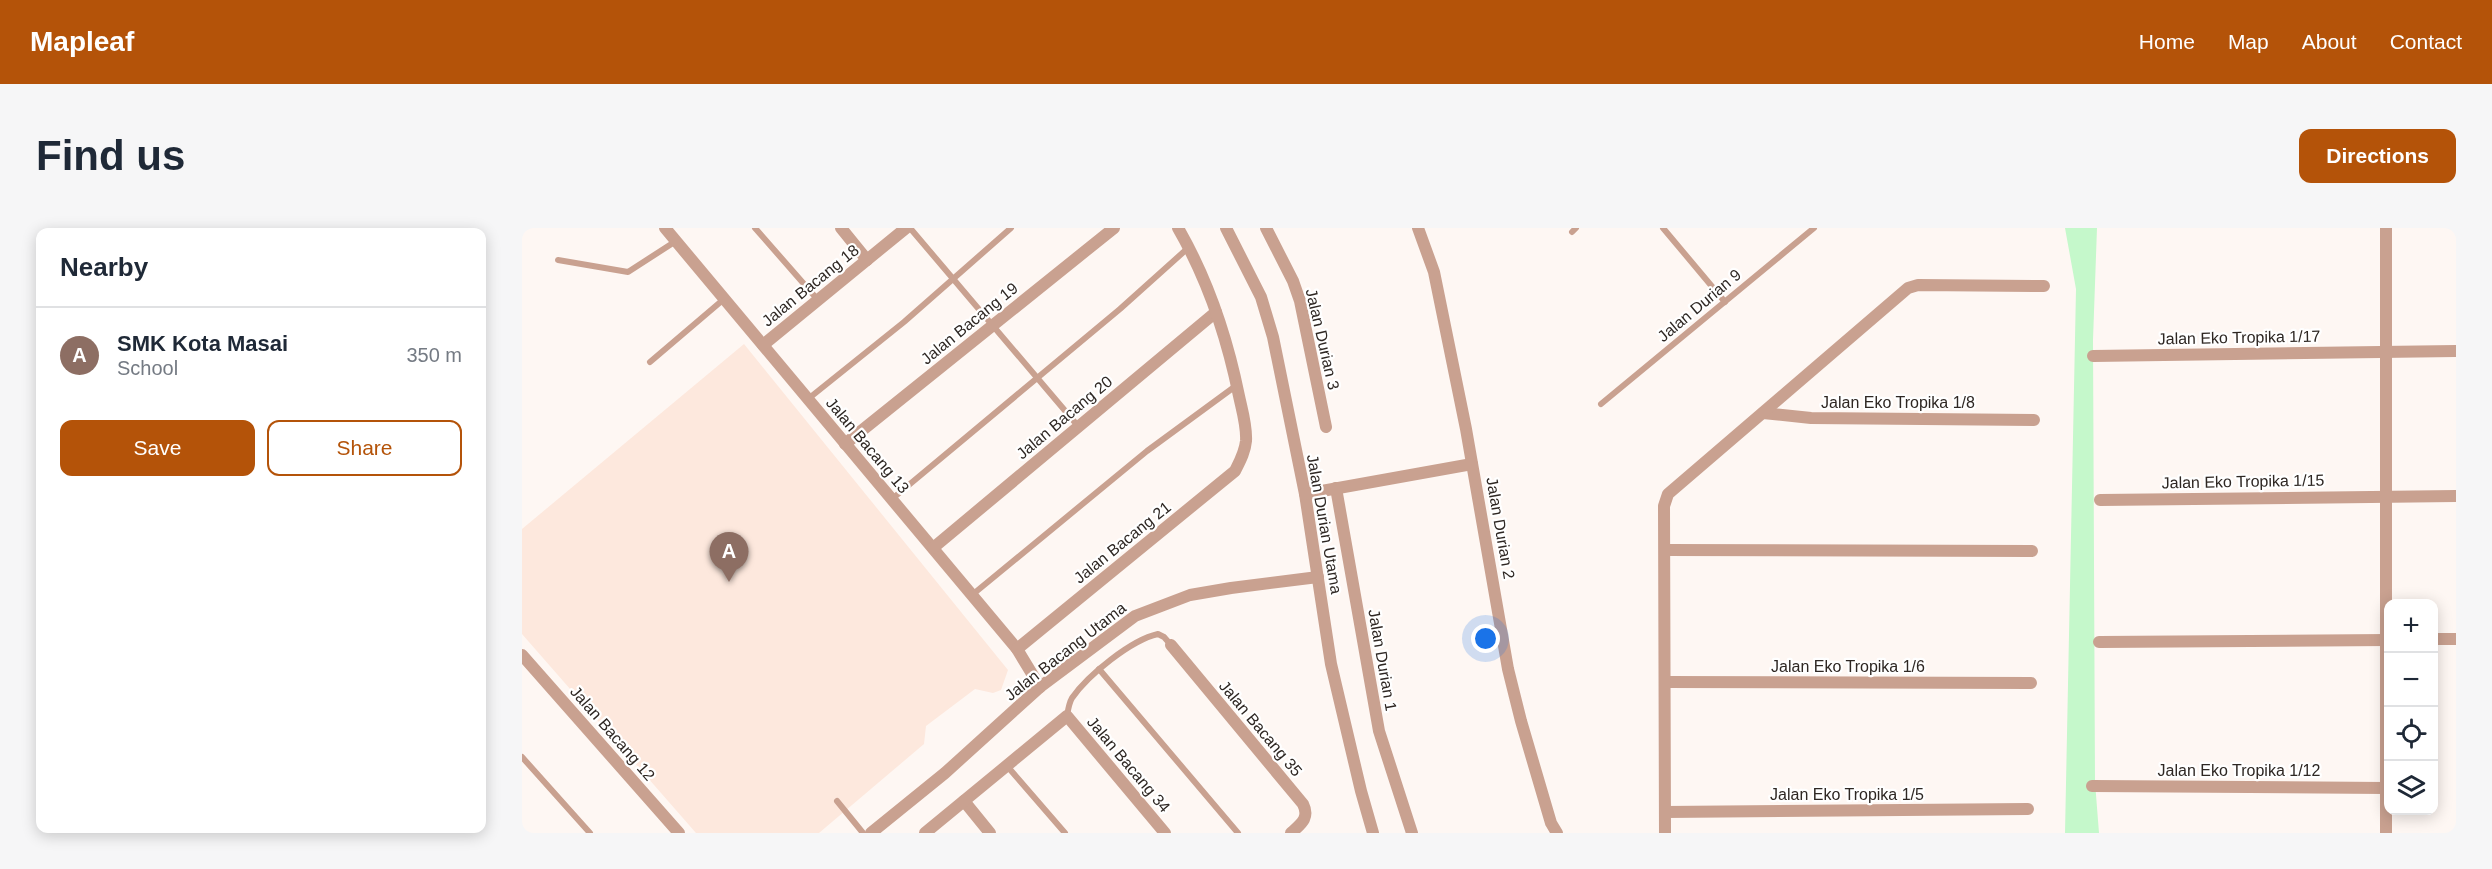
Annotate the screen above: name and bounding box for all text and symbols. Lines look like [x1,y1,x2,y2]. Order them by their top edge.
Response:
text: Mapleaf [30,26,134,57]
text: Home [2139,30,2195,53]
text: Map [2228,30,2269,53]
text: About [2302,30,2357,53]
text: Contact [2390,30,2462,53]
button: Directions [2299,129,2456,183]
text: Find us [36,132,185,179]
street label: Jalan Bacang 18 [759,241,862,330]
text: Nearby [60,252,148,282]
street label: Jalan Durian 9 [1654,266,1744,345]
street label: Jalan Bacang 19 [918,279,1021,368]
street label: Jalan Durian 3 [1303,287,1342,391]
street label: Jalan Eko Tropika 1/17 [2157,328,2321,347]
text: SMK Kota Masai [117,331,288,356]
text: A [72,344,87,366]
text: 350 m [406,344,462,366]
text: School [117,357,178,379]
street label: Jalan Bacang 20 [1013,372,1116,462]
street label: Jalan Bacang 13 [823,394,913,497]
street label: Jalan Eko Tropika 1/8 [1821,394,1975,411]
button: Save [60,420,255,476]
button: Share [267,420,462,476]
street label: Jalan Durian Utama [1304,453,1345,595]
street label: Jalan Eko Tropika 1/15 [2161,472,2325,491]
street label: Jalan Durian 2 [1483,476,1518,580]
street label: Jalan Bacang 21 [1071,498,1174,587]
pin: A [710,532,748,582]
street label: Jalan Bacang Utama [1002,599,1129,704]
map controls [2384,599,2438,815]
button: + [2384,599,2438,653]
street label: Jalan Durian 1 [1365,608,1400,712]
your location [1471,624,1500,653]
button: − [2384,653,2438,707]
street label: Jalan Eko Tropika 1/6 [1771,658,1925,675]
street label: Jalan Bacang 35 [1216,677,1306,780]
street label: Jalan Bacang 12 [567,683,658,784]
button: locate [2384,707,2438,761]
street label: Jalan Bacang 34 [1084,713,1174,816]
button: layers [2384,761,2438,815]
street label: Jalan Eko Tropika 1/12 [2158,762,2320,779]
street label: Jalan Eko Tropika 1/5 [1770,786,1924,803]

